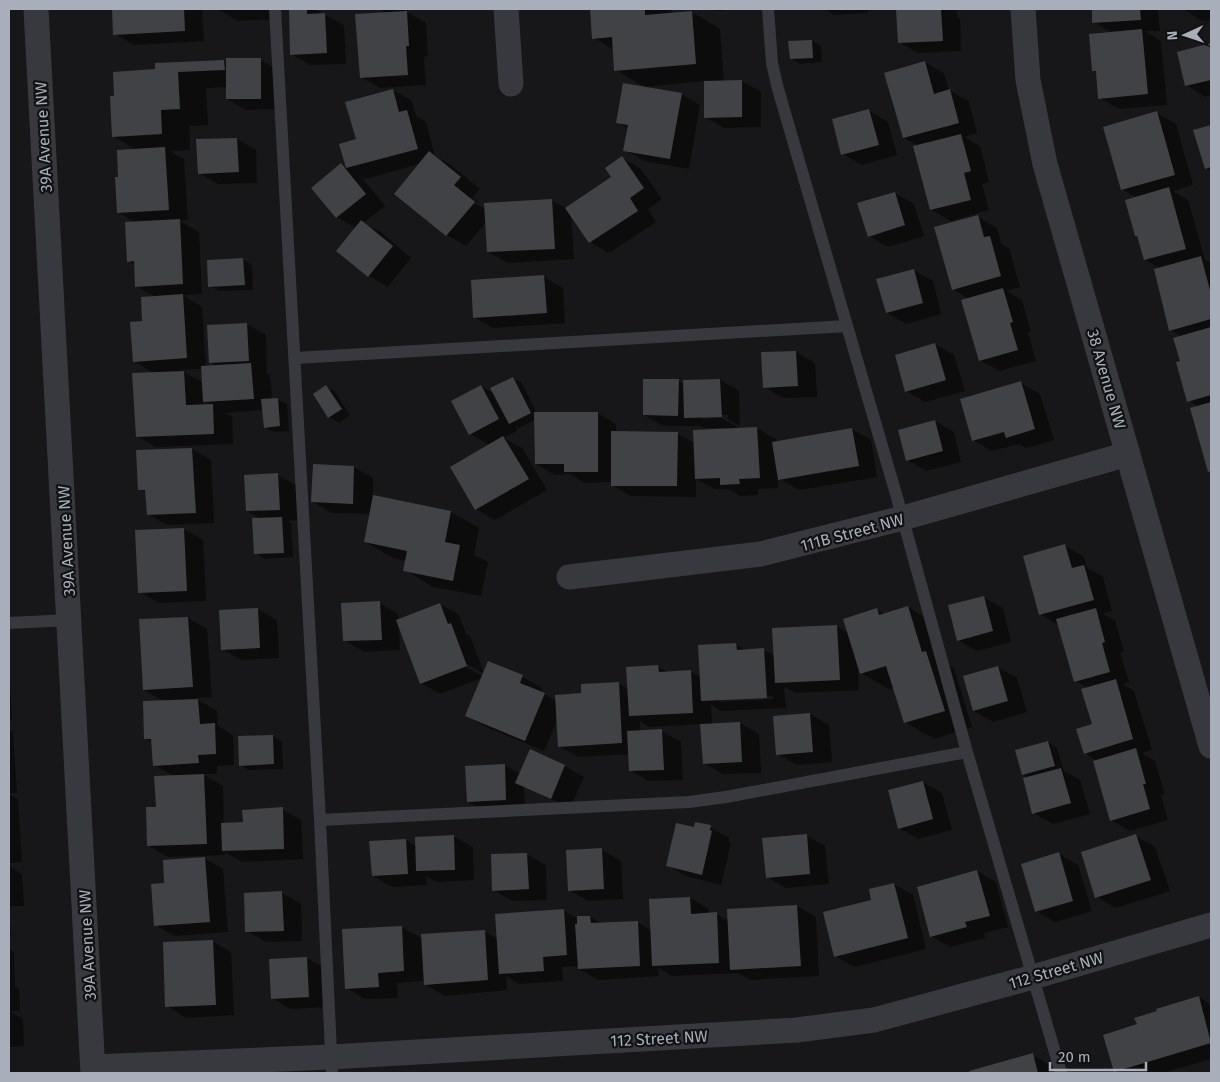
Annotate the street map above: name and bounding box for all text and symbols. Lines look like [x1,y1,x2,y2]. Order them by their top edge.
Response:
north arrow [1160,10,1210,60]
text: N [1164,31,1181,41]
street label: 39A Avenue NW [31,81,56,193]
street label: 38 Avenue NW [1083,327,1130,431]
street label: 39A Avenue NW [54,485,79,597]
street label: 111B Street NW [798,510,906,555]
street label: 39A Avenue NW [75,889,100,1001]
street label: 112 Street NW [1007,948,1106,993]
street label: 112 Street NW [610,1026,708,1051]
scale bar [1050,1040,1146,1072]
text: 20 m [1058,1048,1091,1066]

